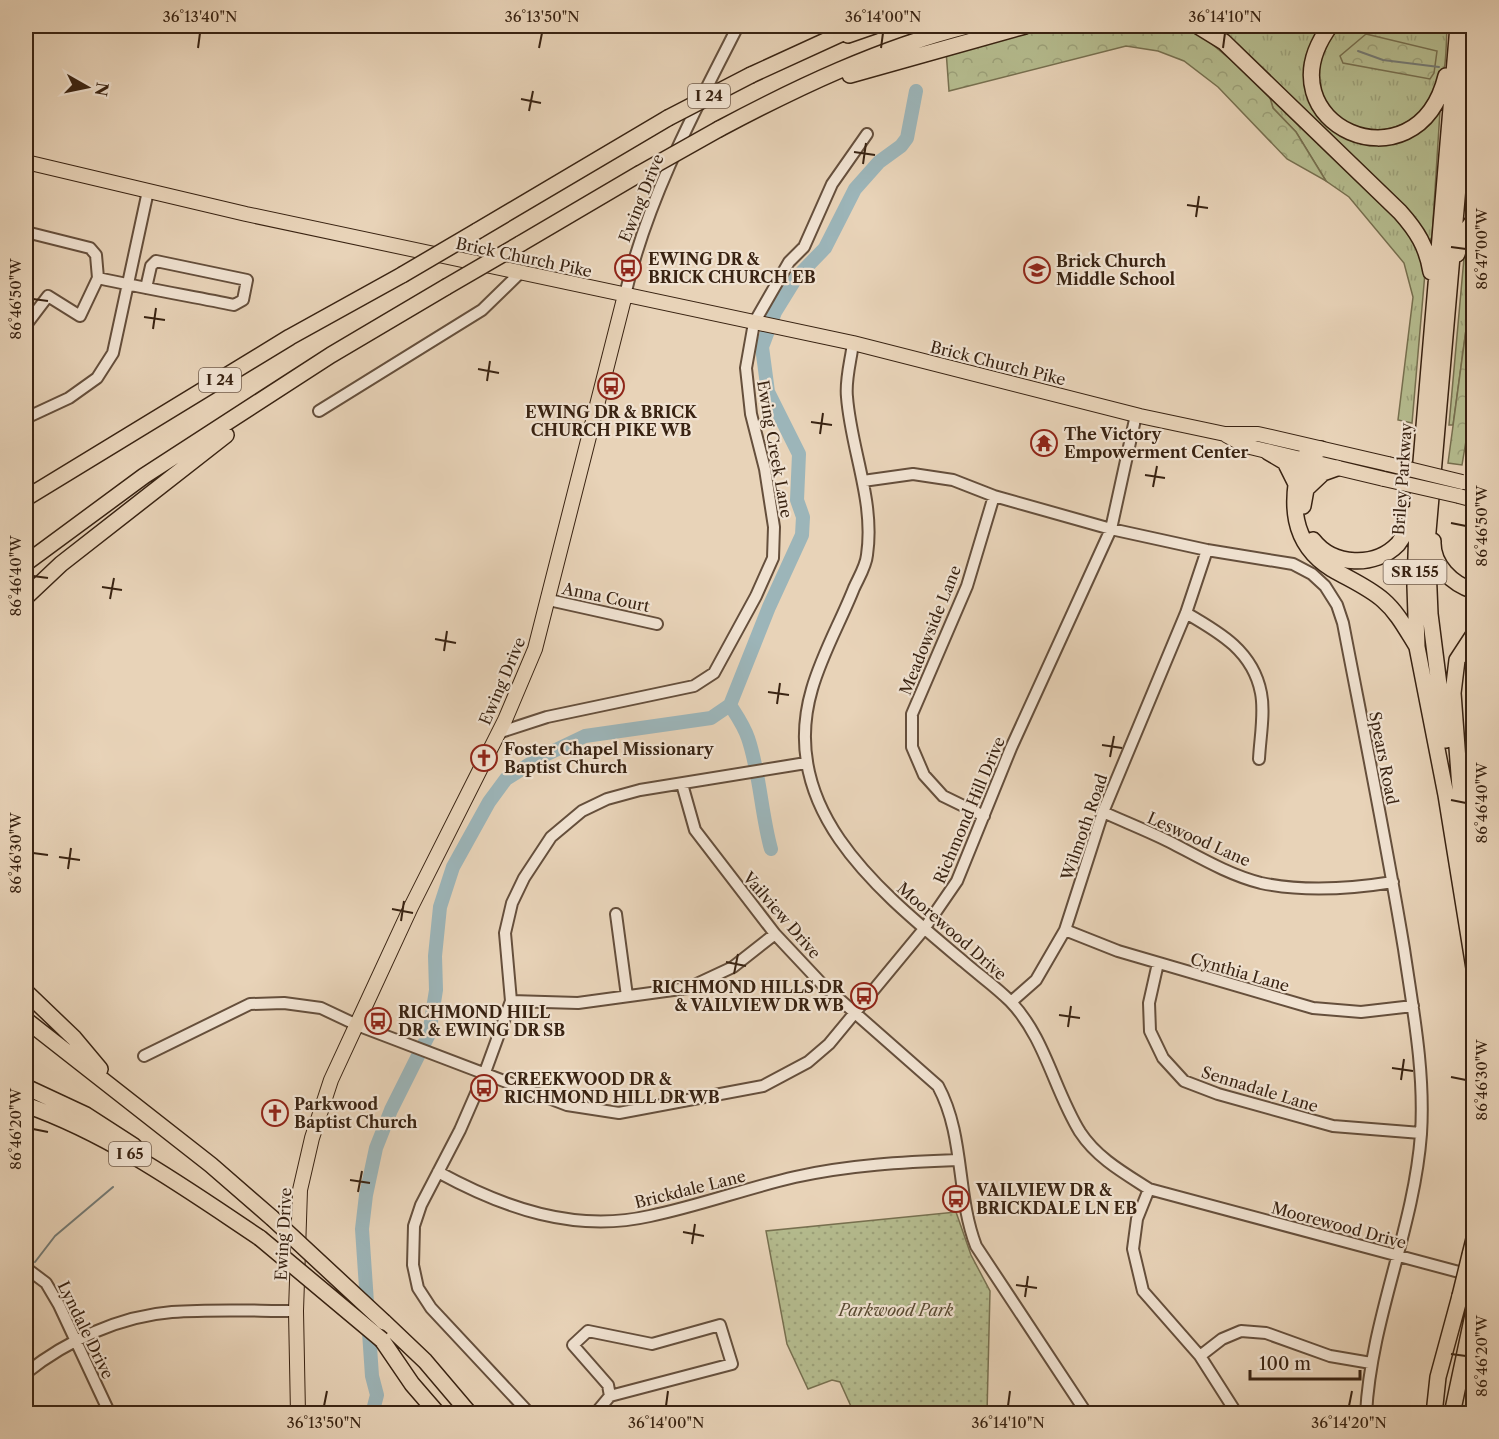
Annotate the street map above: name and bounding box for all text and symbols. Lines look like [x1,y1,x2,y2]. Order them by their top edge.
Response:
text: 36°13'40"N [163,7,237,26]
text: 36°13'50"N [504,7,580,26]
text: 36°14'00"N [845,7,921,26]
text: 36°14'10"N [1188,7,1262,26]
north arrow [57,57,117,117]
text: N [91,81,113,98]
road number: I 24 [688,84,730,108]
street label: Ewing Drive [614,151,668,245]
text: 86°47'00"W [1472,208,1491,290]
street label: Brick Church Pike [454,233,594,281]
place label: EWING DR & BRICK CHURCH EB [648,249,816,287]
place label: Brick Church Middle School [1056,251,1176,289]
bus stop icon: EWING DR & BRICK CHURCH EB [613,253,643,283]
school or university icon: Brick Church Middle School [1022,255,1052,285]
text: 86°46'50"W [6,258,25,340]
street label: Brick Church Pike [928,337,1068,389]
road number: I 24 [199,368,241,392]
bus stop icon: EWING DR & BRICK CHURCH PIKE WB [596,371,626,401]
street label: Ewing Creek Lane [753,378,797,520]
place label: EWING DR & BRICK CHURCH PIKE WB [525,402,698,440]
street label: Briley Parkway [1388,421,1416,536]
place label: The Victory Empowerment Center [1064,424,1248,462]
temple icon: The Victory Empowerment Center [1029,428,1059,458]
text: 86°46'50"W [1472,485,1491,567]
text: 86°46'40"W [6,535,25,617]
road number: SR 155 [1384,560,1446,584]
street label: Meadowside Lane [895,562,965,698]
street label: Anna Court [560,578,652,616]
street label: Ewing Drive [475,634,529,728]
street label: Spears Road [1365,710,1403,806]
street label: Richmond Hill Drive [929,734,1009,886]
place label: Foster Chapel Missionary Baptist Church [504,739,715,777]
church icon: Foster Chapel Missionary Baptist Church [469,743,499,773]
text: 86°46'40"W [1472,762,1491,844]
street label: Wilmoth Road [1056,771,1112,884]
street label: Leswood Lane [1144,807,1254,871]
text: 86°46'30"W [6,812,25,894]
street label: Vailview Drive [738,867,825,963]
street label: Moorewood Drive [893,878,1011,984]
street label: Cynthia Lane [1188,948,1292,996]
place label: RICHMOND HILLS DR & VAILVIEW DR WB [652,977,845,1015]
bus stop icon: RICHMOND HILLS DR & VAILVIEW DR WB [849,981,879,1011]
place label: RICHMOND HILL DR & EWING DR SB [398,1002,565,1040]
bus stop icon: RICHMOND HILL DR & EWING DR SB [363,1006,393,1036]
text: 86°46'30"W [1472,1039,1491,1121]
street label: Sennadale Lane [1199,1062,1321,1116]
place label: CREEKWOOD DR & RICHMOND HILL DR WB [504,1069,720,1107]
bus stop icon: CREEKWOOD DR & RICHMOND HILL DR WB [469,1073,499,1103]
text: 86°46'20"W [6,1087,25,1170]
place label: Parkwood Baptist Church [294,1094,418,1132]
church icon: Parkwood Baptist Church [260,1098,290,1128]
road number: I 65 [109,1142,151,1166]
street label: Brickdale Lane [632,1166,748,1212]
place label: VAILVIEW DR & BRICKDALE LN EB [975,1180,1137,1218]
bus stop icon: VAILVIEW DR & BRICKDALE LN EB [941,1184,971,1214]
street label: Ewing Drive [271,1187,295,1281]
street label: Moorewood Drive [1269,1197,1409,1253]
street label: Lyndale Drive [54,1278,118,1382]
park label: Parkwood Park [837,1300,954,1320]
text: 86°46'20"W [1472,1314,1491,1397]
scale bar [1250,1343,1360,1381]
text: 100 m [1259,1353,1311,1375]
text: 36°13'50"N [286,1413,362,1432]
text: 36°14'00"N [628,1413,704,1432]
text: 36°14'10"N [971,1413,1045,1432]
text: 36°14'20"N [1311,1413,1387,1432]

